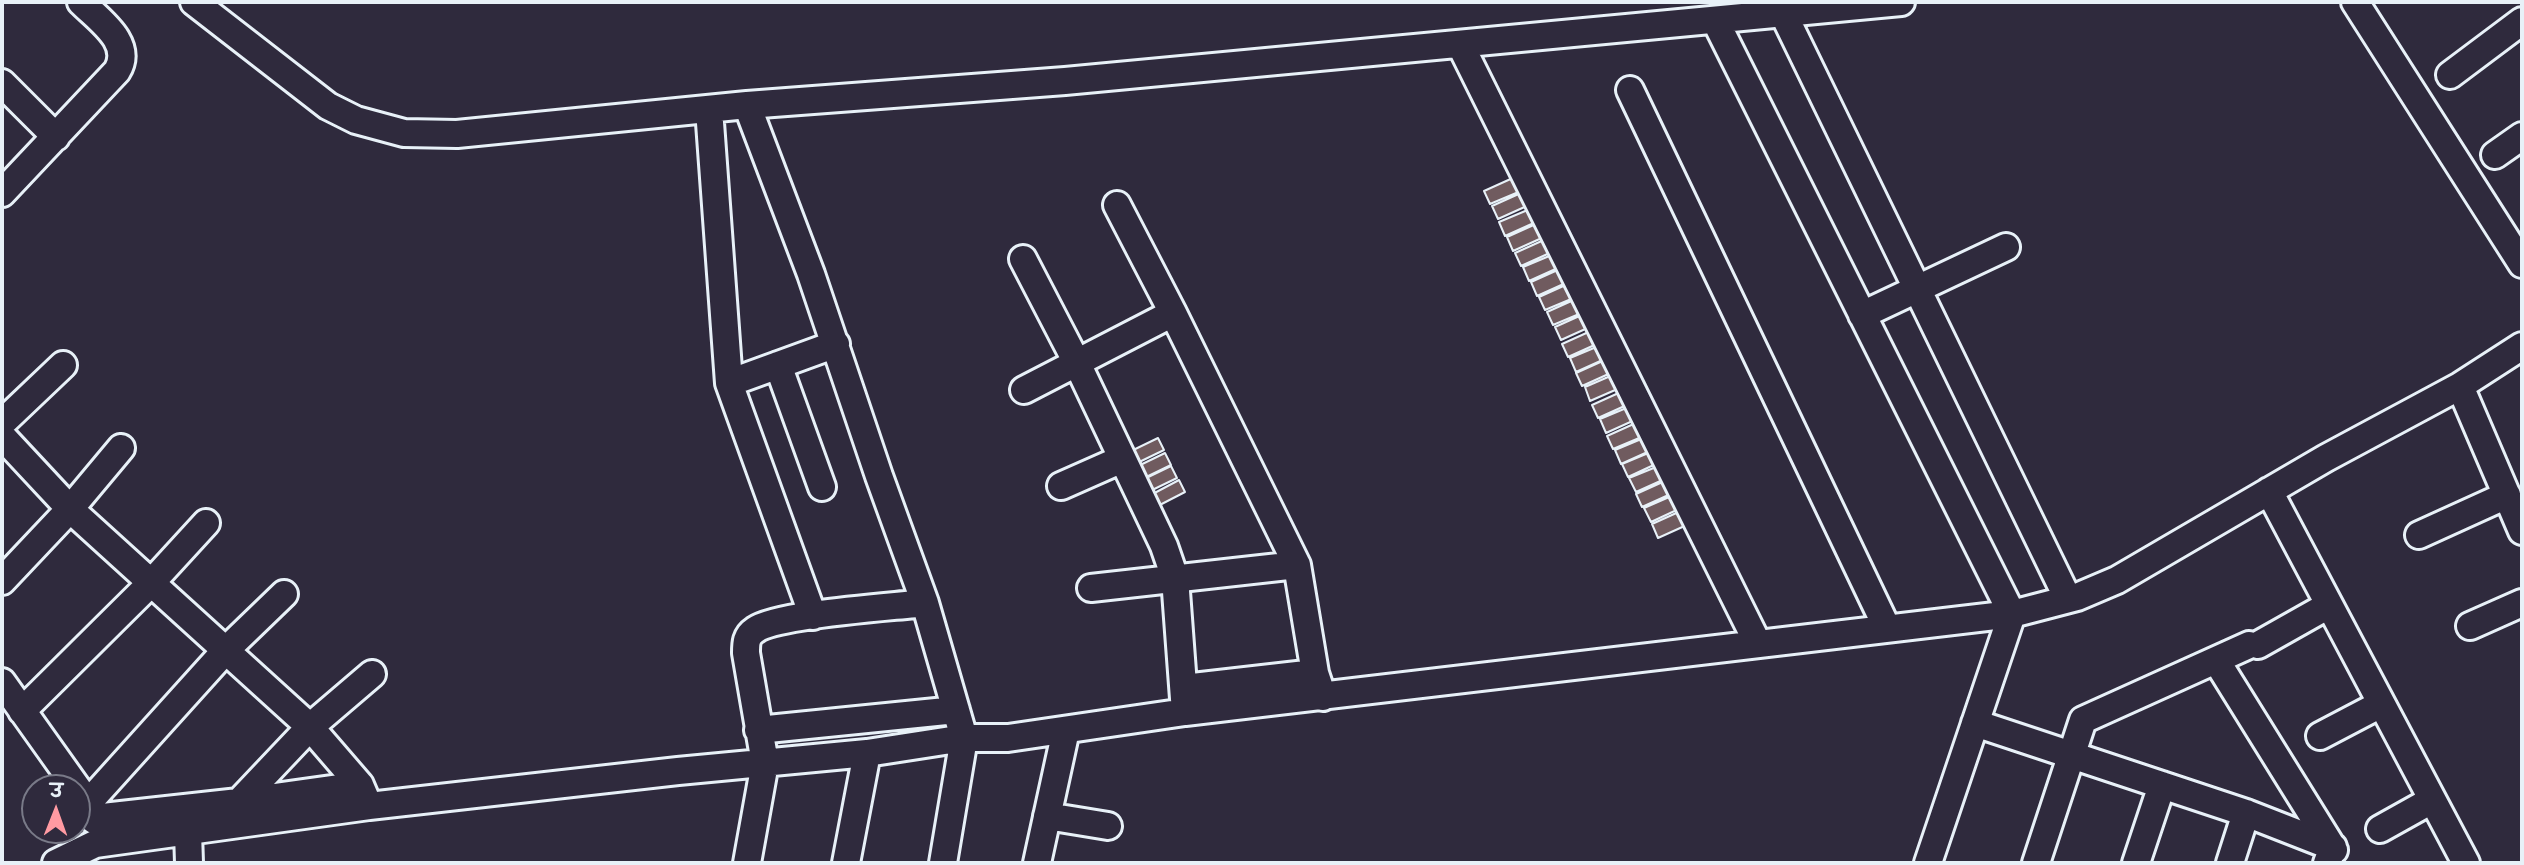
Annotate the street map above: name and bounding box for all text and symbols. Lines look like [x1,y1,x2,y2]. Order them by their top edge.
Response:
north arrow [21,774,91,844]
text: उ [50,777,63,803]

